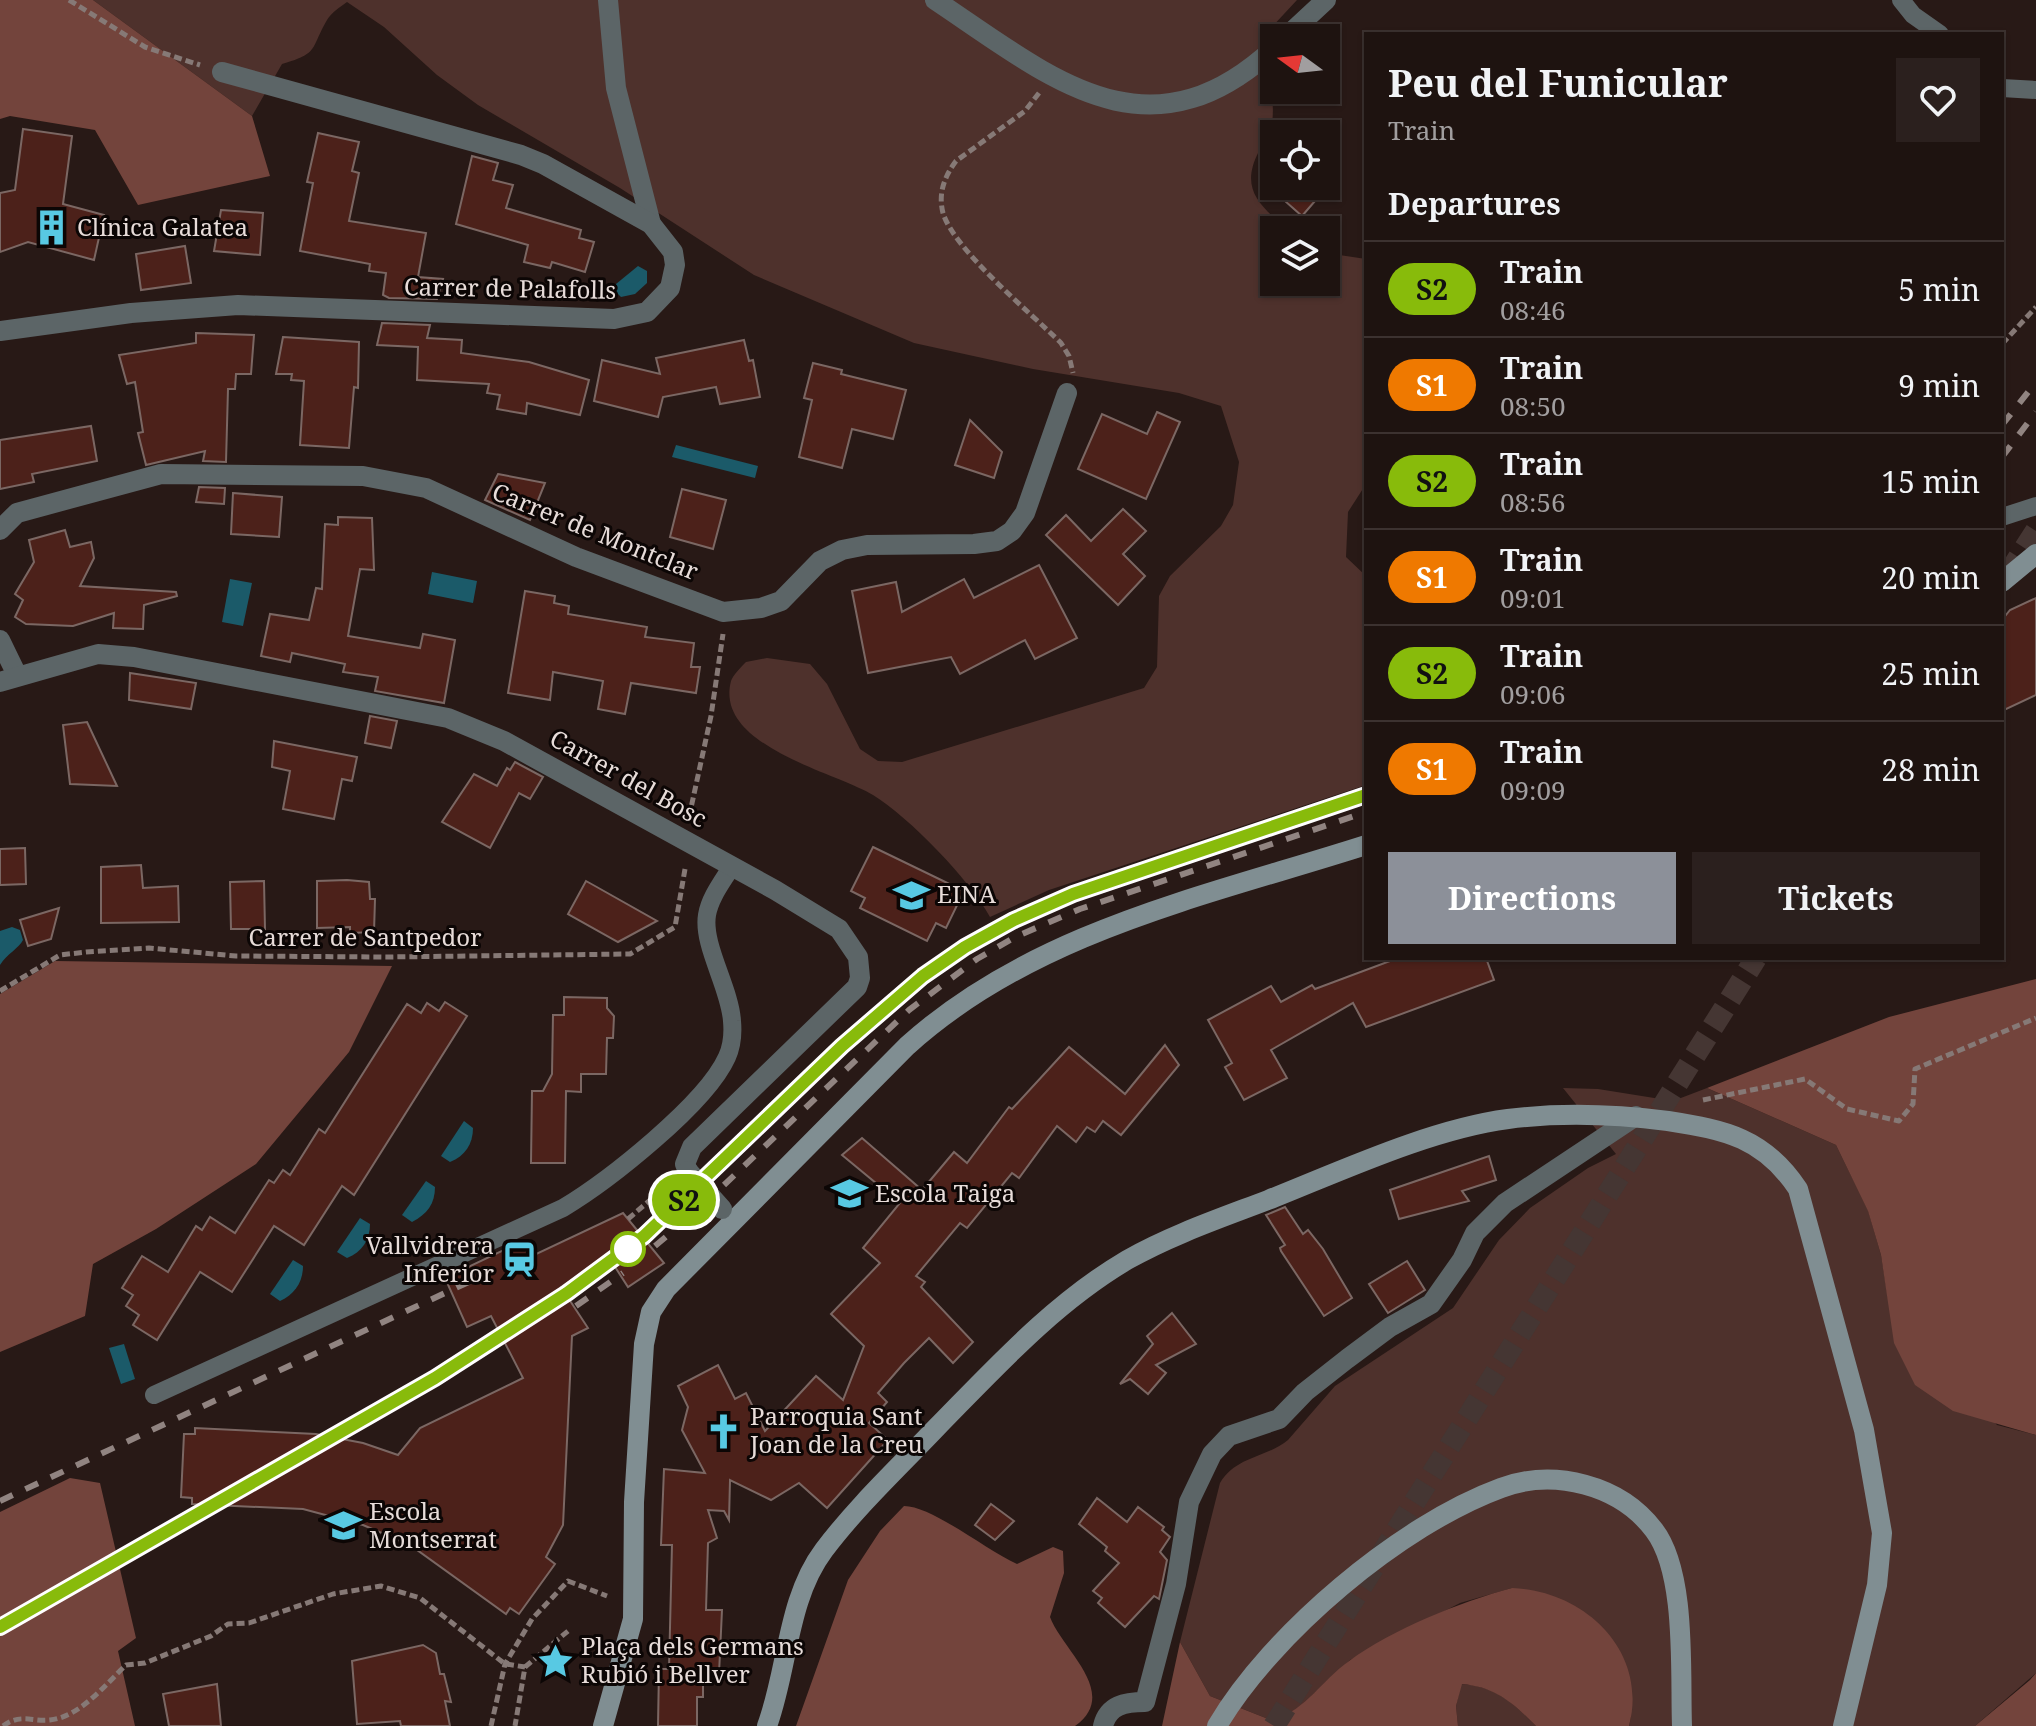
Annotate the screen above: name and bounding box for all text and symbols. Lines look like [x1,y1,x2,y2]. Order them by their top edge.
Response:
north arrow [1260,24,1340,104]
map controls [1260,24,1340,296]
text: Peu del Funicular [1388,56,1728,108]
button: heart [1896,58,1980,142]
text: Train [1388,112,1455,148]
button: locate [1260,120,1340,200]
text: Departures [1388,183,1561,224]
building icon: Clínica Galatea [32,209,70,247]
place label: Clínica Galatea [77,210,248,243]
button: layers [1260,216,1340,296]
text: Train [1500,251,1583,292]
street label: Carrer de Palafolls [404,269,617,306]
text: 5 min [1898,269,1980,310]
text: S2 [1416,270,1448,308]
text: 08:46 [1500,292,1566,328]
text: Train [1500,347,1583,388]
text: 9 min [1898,365,1980,406]
text: S1 [1416,366,1448,404]
text: 08:50 [1500,388,1566,424]
text: Train [1500,443,1583,484]
text: 15 min [1881,461,1980,502]
text: S2 [1416,462,1448,500]
street label: Carrer de Montclar [488,474,703,587]
text: 08:56 [1500,484,1566,520]
text: Train [1500,539,1583,580]
text: 20 min [1881,557,1980,598]
text: S1 [1416,558,1448,596]
text: 09:01 [1500,580,1566,616]
text: Train [1500,635,1583,676]
text: 25 min [1881,653,1980,694]
text: S2 [1416,654,1448,692]
text: 09:06 [1500,676,1566,712]
street label: Carrer del Bosc [544,721,713,834]
text: Train [1500,731,1583,772]
text: 28 min [1881,749,1980,790]
text: S1 [1416,750,1448,788]
text: 09:09 [1500,772,1566,808]
button: Directions [1388,852,1676,944]
button: Tickets [1692,852,1980,944]
school or university icon: EINA [892,876,930,914]
place label: EINA [937,877,996,910]
street label: Carrer de Santpedor [248,920,482,953]
line badge: S2 [648,1174,720,1226]
school or university icon: Escola Taiga [830,1175,868,1213]
place label: Escola Taiga [875,1176,1015,1209]
text: S2 [668,1181,700,1219]
place label: Vallvidrera Inferior [366,1228,494,1289]
unlabelled marker [611,1232,645,1266]
station icon: Vallvidrera Inferior [501,1241,539,1279]
place label: Parroquia Sant Joan de la Creu [749,1399,923,1460]
church icon: Parroquia Sant Joan de la Creu [705,1412,743,1450]
place label: Escola Montserrat [369,1494,497,1555]
school or university icon: Escola Montserrat [324,1507,362,1545]
place label: Plaça dels Germans Rubió i Bellver [581,1629,804,1690]
place icon: Plaça dels Germans Rubió i Bellver [536,1642,574,1680]

